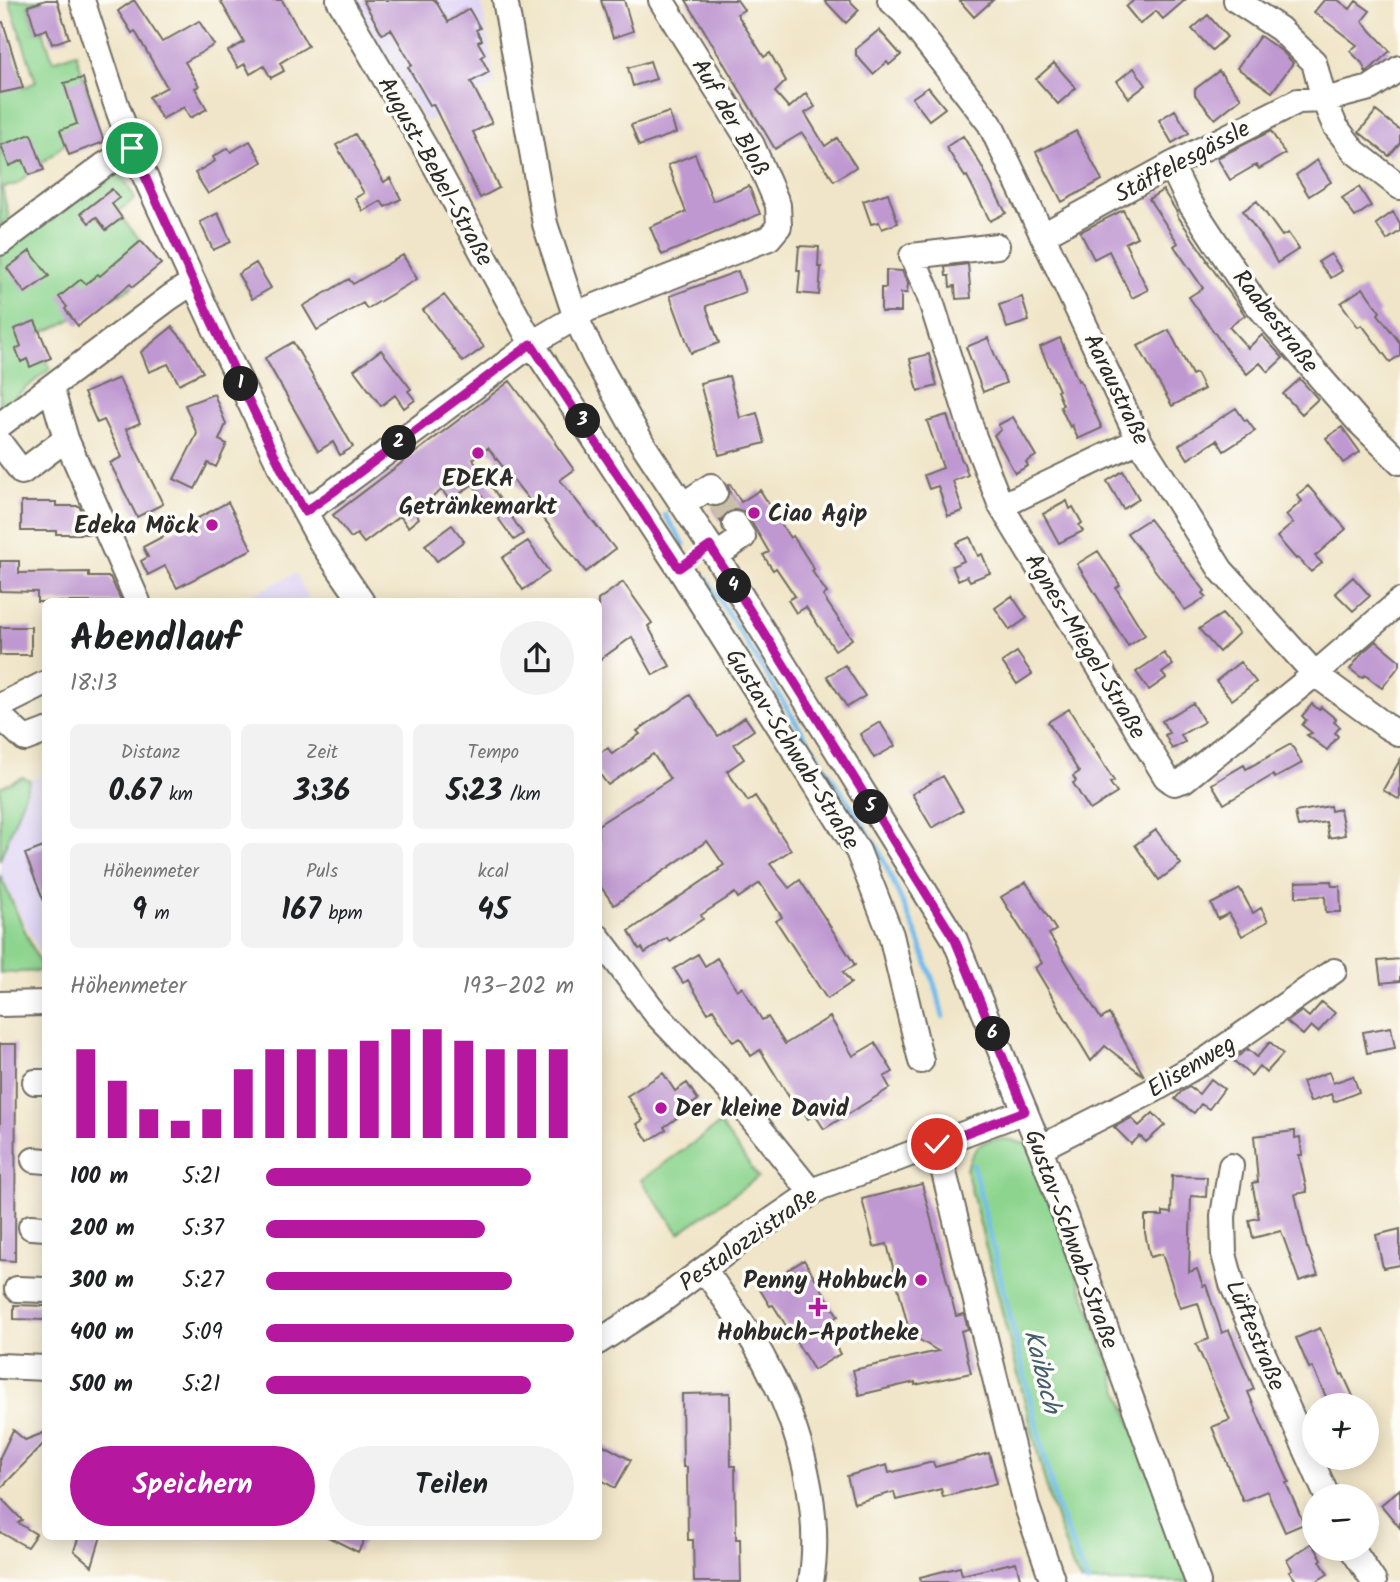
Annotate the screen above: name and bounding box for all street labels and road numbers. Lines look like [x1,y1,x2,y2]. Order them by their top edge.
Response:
street label: Auf der Bloß [680,51,779,184]
street label: August-Bebel-Straße [366,70,503,274]
street label: Stäffelesgässle [1108,110,1258,215]
street label: Raabestraße [1221,261,1328,383]
street label: Aaraustraße [1072,327,1160,452]
street label: Agnes-Miegel-Straße [1014,546,1156,748]
street label: Gustav-Schwab-Straße [714,641,870,858]
street label: Elisenweg [1140,1025,1244,1109]
street label: Gustav-Schwab-Straße [1013,1124,1129,1355]
street label: Pestalozzistraße [671,1178,826,1303]
street label: Lüftestraße [1214,1274,1296,1397]

